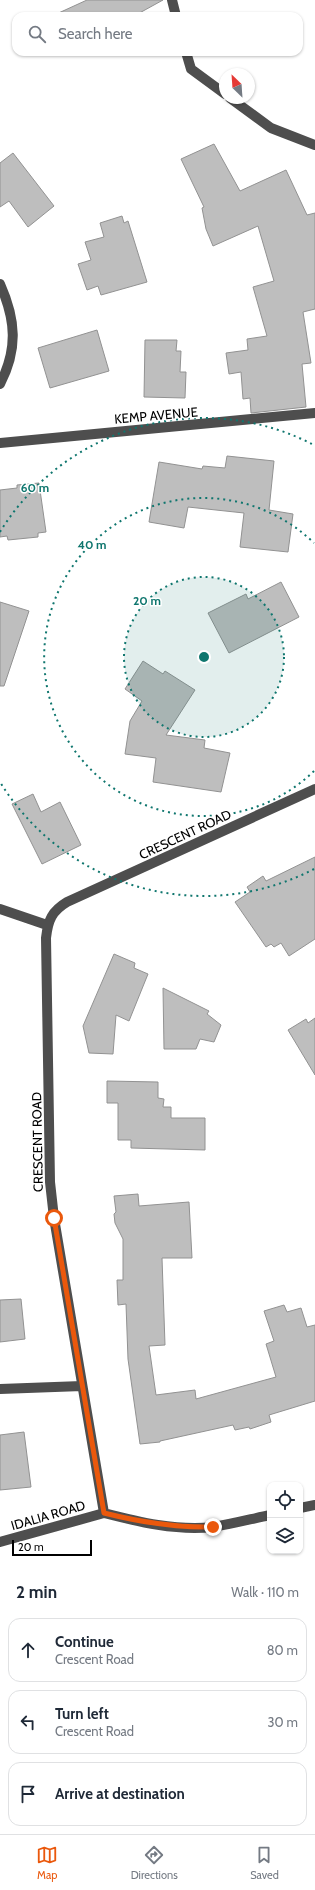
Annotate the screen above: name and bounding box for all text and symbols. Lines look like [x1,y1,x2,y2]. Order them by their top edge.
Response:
search box [12,12,303,56]
icon: search [26,23,48,45]
text: Search here [58,25,133,43]
north arrow [219,68,255,104]
street label: KEMP AVENUE [114,403,198,427]
text: 60 m [21,480,49,495]
text: 40 m [77,537,107,552]
text: 20 m [133,593,161,608]
centre of rings [197,650,211,664]
street label: CRESCENT ROAD [136,806,234,862]
street label: CRESCENT ROAD [28,1092,46,1192]
route start [45,1209,63,1227]
map controls [267,1482,303,1554]
button: locate [267,1482,303,1518]
street label: IDALIA ROAD [9,1497,87,1533]
route end [204,1518,222,1536]
button: layers [267,1518,303,1554]
scale bar [12,1538,92,1557]
text: 20 m [18,1540,44,1554]
text: 2 min [16,1582,57,1602]
text: Walk · 110 m [231,1584,299,1600]
text: Continue [55,1633,114,1651]
icon: ahead [17,1639,39,1661]
text: 80 m [267,1642,298,1658]
text: Crescent Road [55,1651,134,1667]
text: Turn left [55,1705,109,1723]
icon: left [17,1711,39,1733]
text: 30 m [268,1714,298,1730]
text: Crescent Road [55,1723,134,1739]
icon: arrive [17,1783,39,1805]
text: Arrive at destination [55,1785,185,1803]
tab: Map [36,1844,58,1882]
tab: Directions [131,1844,178,1882]
tab: Saved [250,1844,279,1882]

